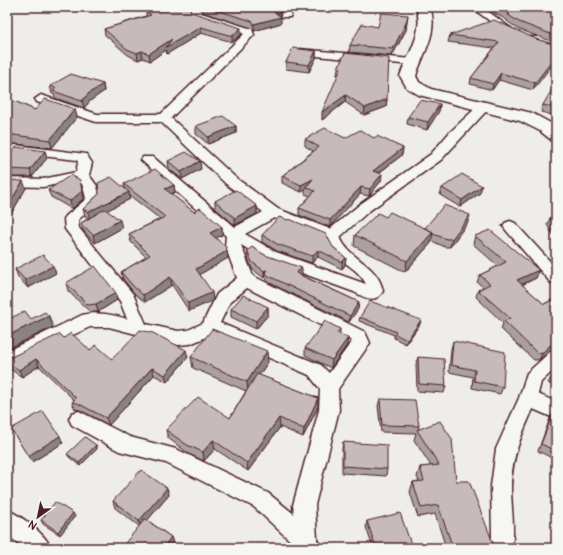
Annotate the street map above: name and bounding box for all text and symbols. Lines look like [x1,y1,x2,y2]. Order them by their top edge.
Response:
north arrow [18,497,58,537]
text: N [26,517,39,532]

